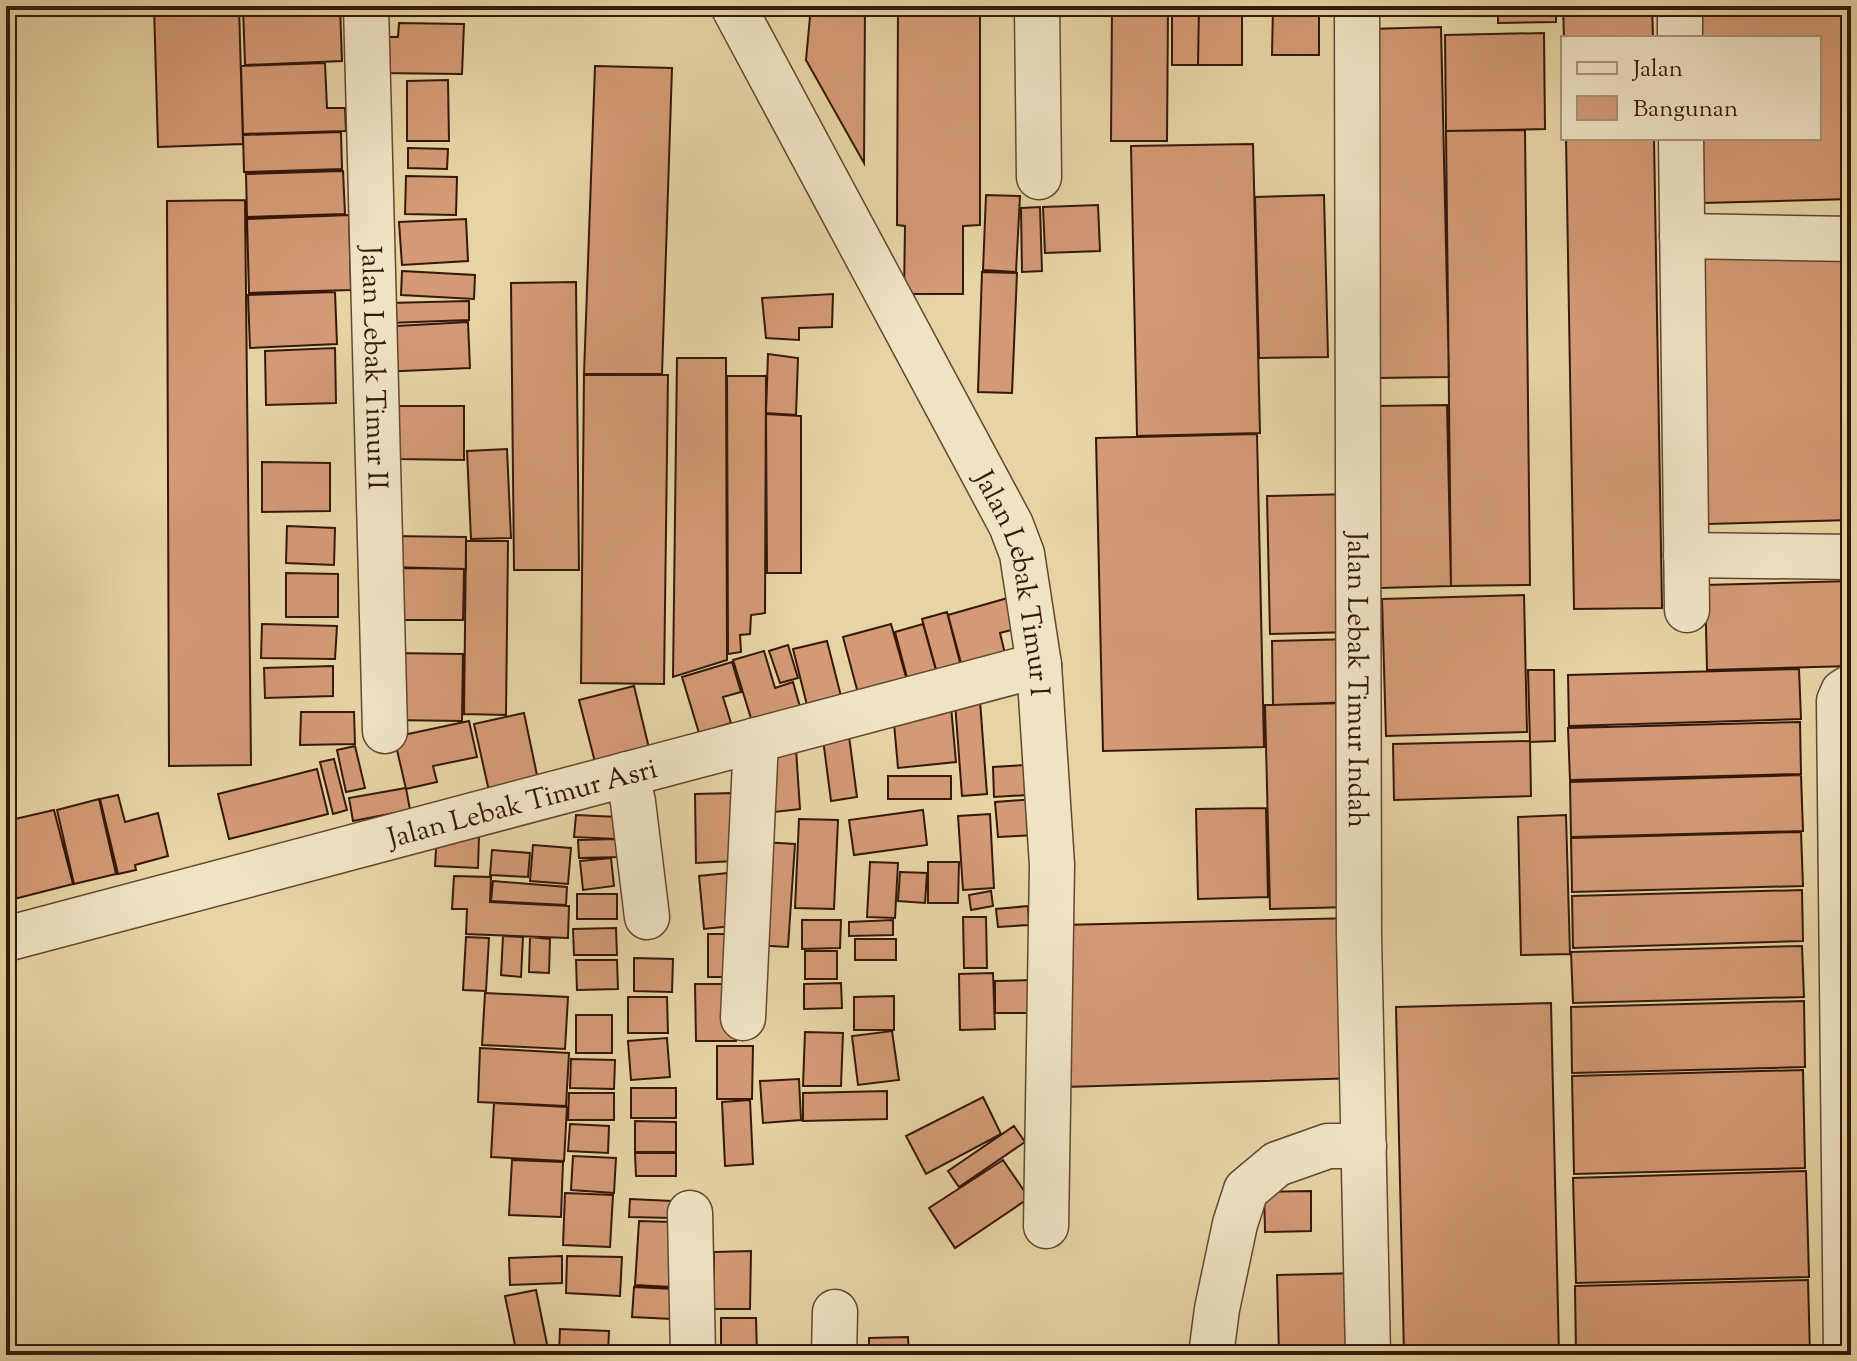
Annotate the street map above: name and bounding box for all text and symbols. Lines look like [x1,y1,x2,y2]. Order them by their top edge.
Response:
legend [1561,36,1821,140]
text: Jalan [1631,53,1683,87]
text: Bangunan [1633,93,1738,127]
street label: Jalan Lebak Timur II [349,244,396,490]
street label: Jalan Lebak Timur I [961,462,1058,698]
street label: Jalan Lebak Timur Indah [1335,530,1376,828]
street label: Jalan Lebak Timur Asri [382,750,662,860]

